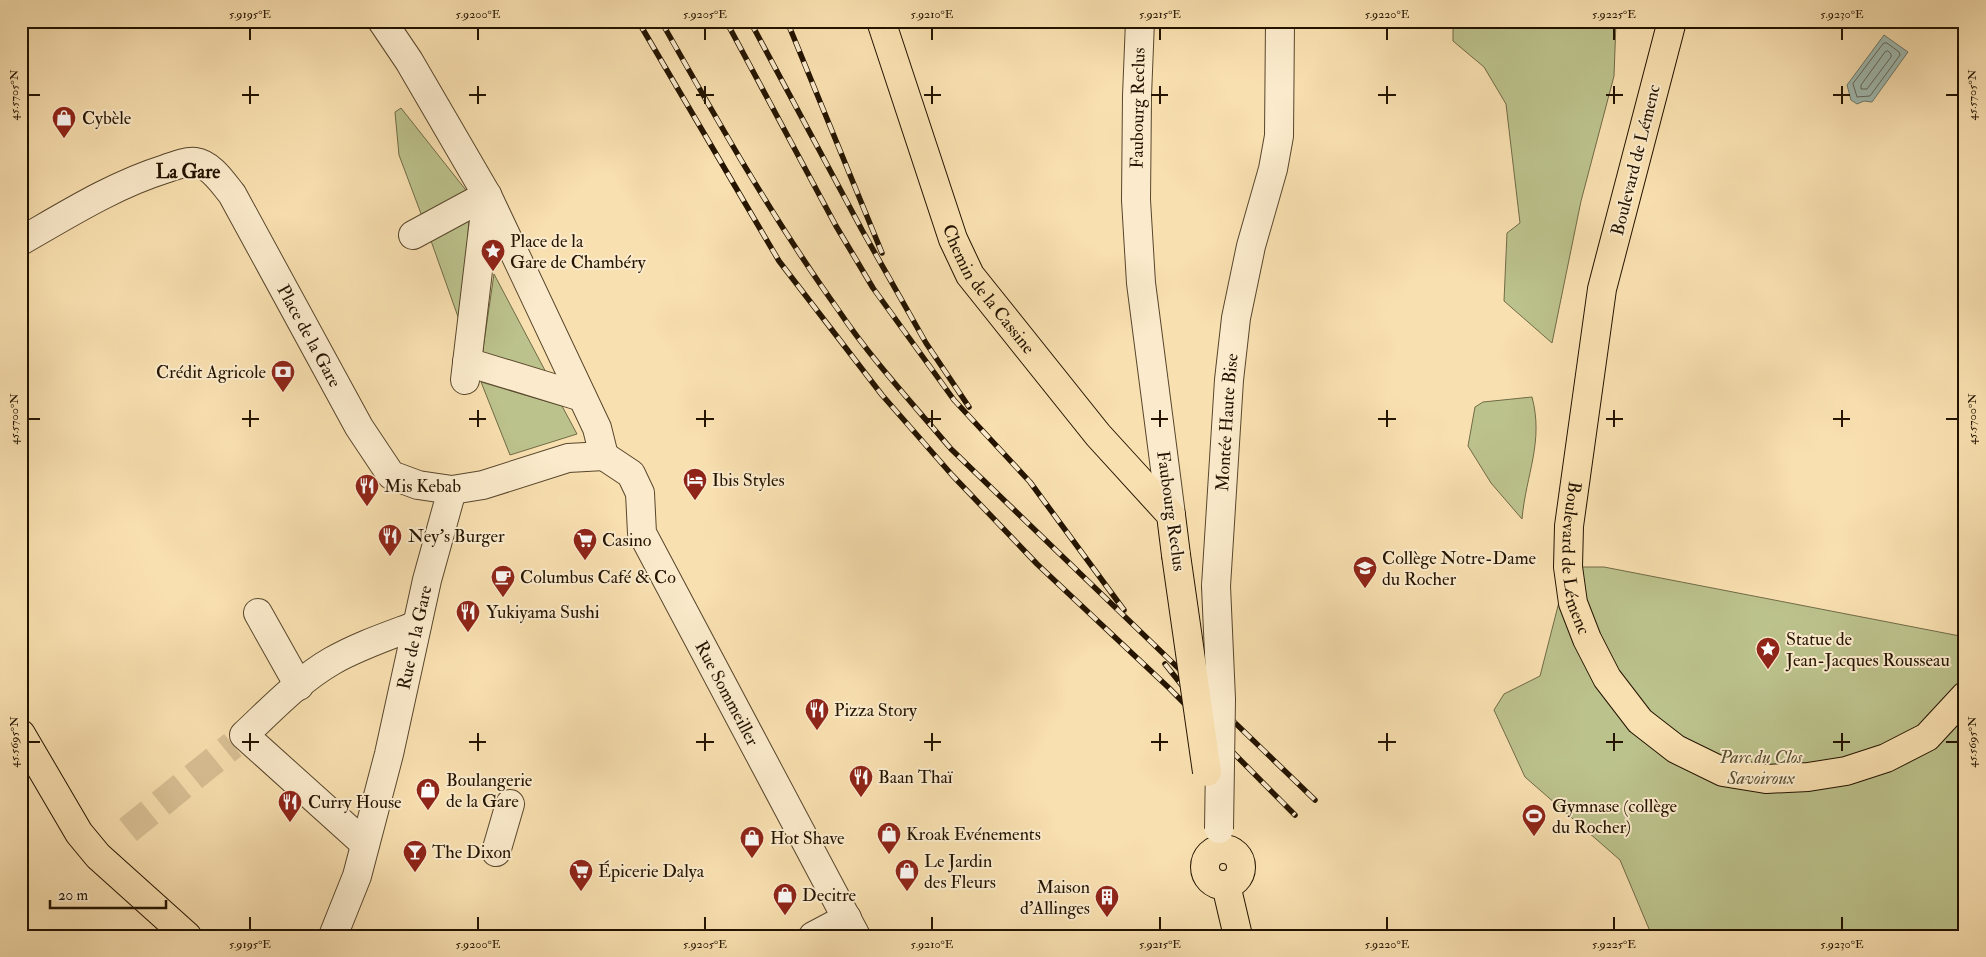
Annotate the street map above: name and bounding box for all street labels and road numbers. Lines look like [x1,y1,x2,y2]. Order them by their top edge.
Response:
street label: Faubourg Reclus [1125,47,1151,169]
street label: Boulevard de Lémenc [1606,82,1666,238]
street label: Chemin de la Cassine [937,221,1040,359]
street label: Place de la Gare [272,280,347,392]
street label: Montée Haute Bise [1210,352,1243,492]
street label: Faubourg Reclus [1151,449,1191,573]
street label: Boulevard de Lémenc [1557,480,1596,638]
street label: Rue de la Gare [392,583,437,692]
street label: Rue Sommeiller [690,637,765,750]

